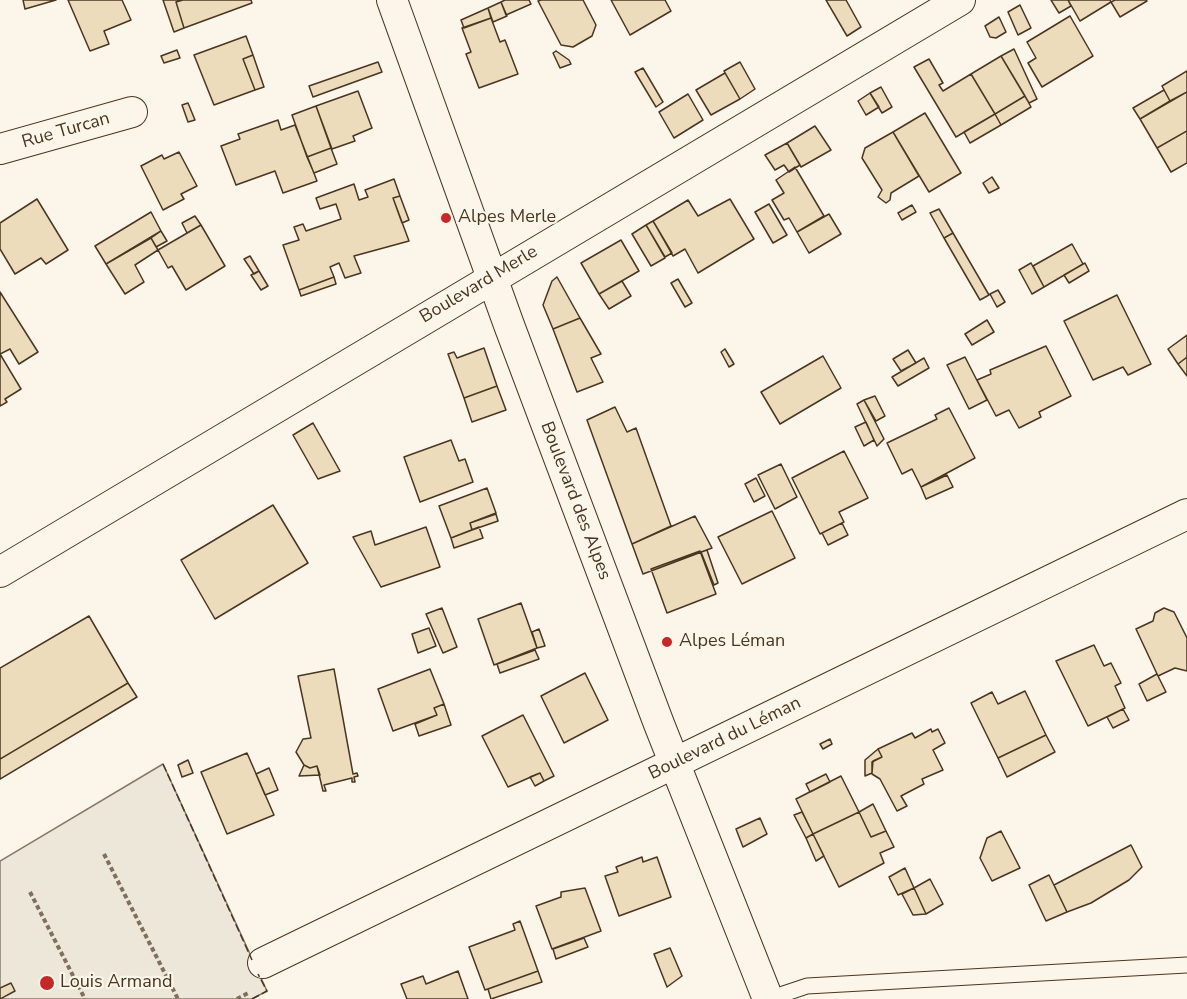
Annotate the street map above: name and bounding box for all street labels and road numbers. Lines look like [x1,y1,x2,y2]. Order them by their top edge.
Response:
street label: Rue Turcan [20,108,112,154]
street label: Boulevard Merle [416,241,542,329]
street label: Boulevard des Alpes [535,419,615,583]
street label: Boulevard du Léman [645,693,805,785]

